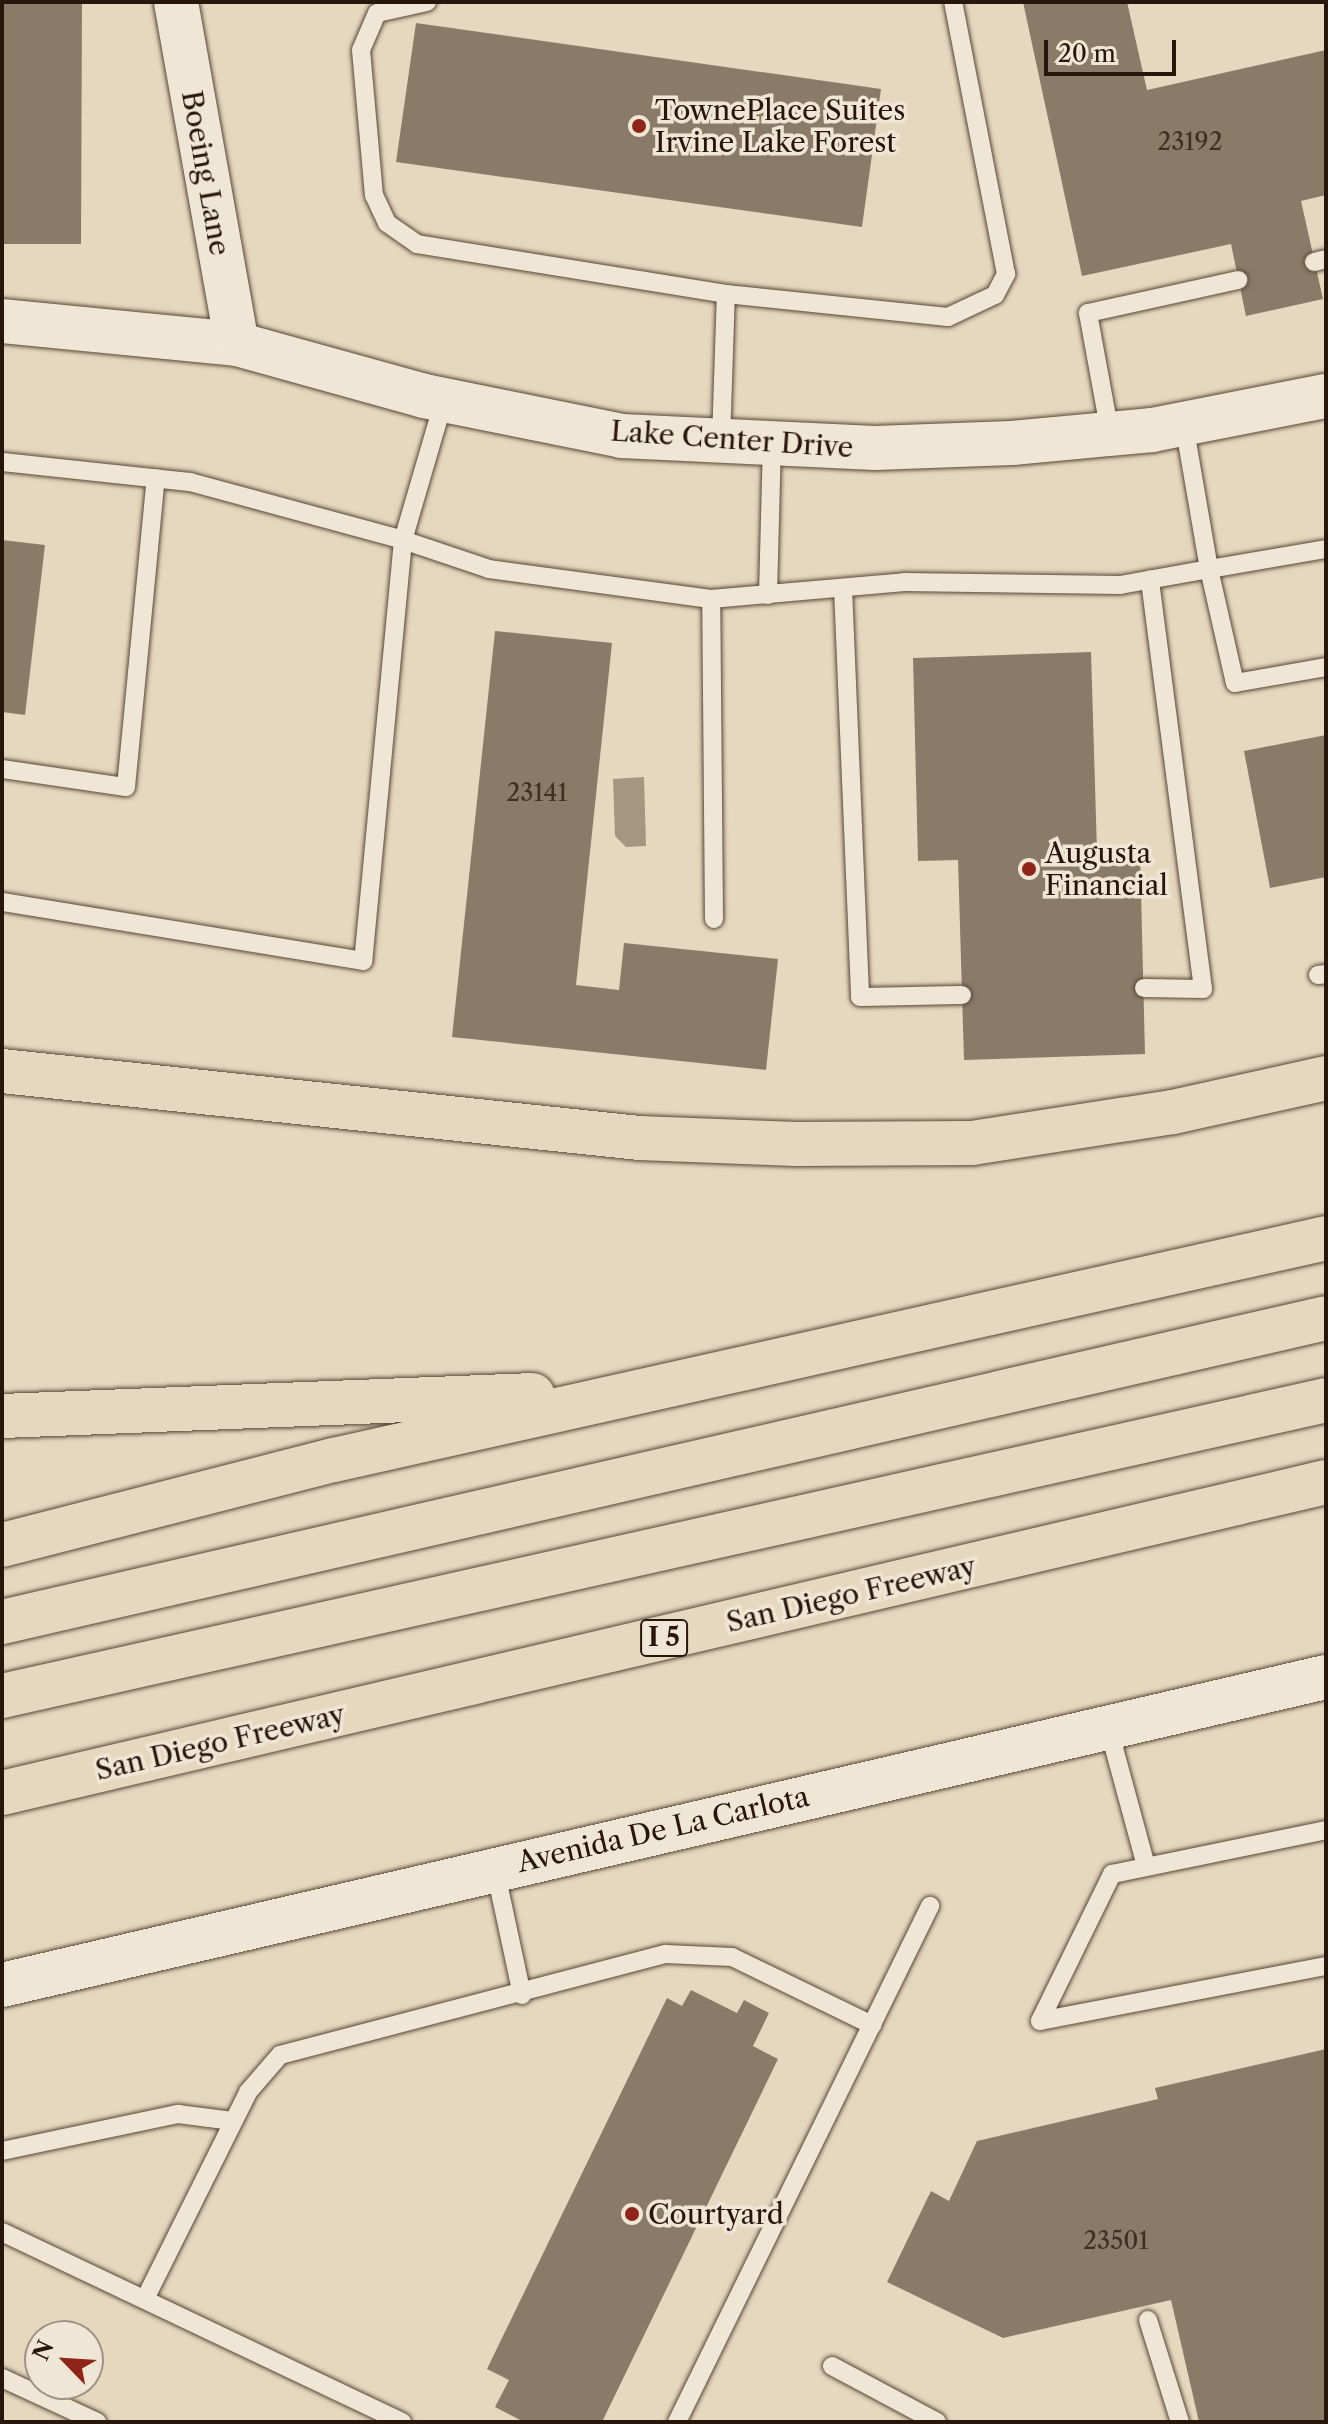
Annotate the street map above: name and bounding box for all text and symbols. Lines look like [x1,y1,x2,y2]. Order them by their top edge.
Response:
scale bar [1048,24,1180,74]
text: 20 m [1058,39,1116,68]
street label: Boeing Lane [175,88,237,258]
place label: TownePlace Suites Irvine Lake Forest [655,93,905,159]
marker: TownePlace Suites Irvine Lake Forest [630,117,648,135]
house number: 23192 [1158,128,1222,156]
street label: Lake Center Drive [609,414,855,464]
house number: 23141 [506,779,568,807]
place label: Augusta Financial [1045,836,1168,902]
marker: Augusta Financial [1020,860,1038,878]
street label: San Diego Freeway [723,1549,979,1639]
road number: I 5 [640,1616,688,1660]
street label: San Diego Freeway [92,1697,348,1787]
street label: Avenida De La Carlota [513,1779,813,1879]
place label: Courtyard [648,2197,784,2231]
marker: Courtyard [623,2205,641,2223]
house number: 23501 [1083,2227,1149,2255]
north arrow [24,2320,104,2400]
text: N [27,2336,60,2365]

